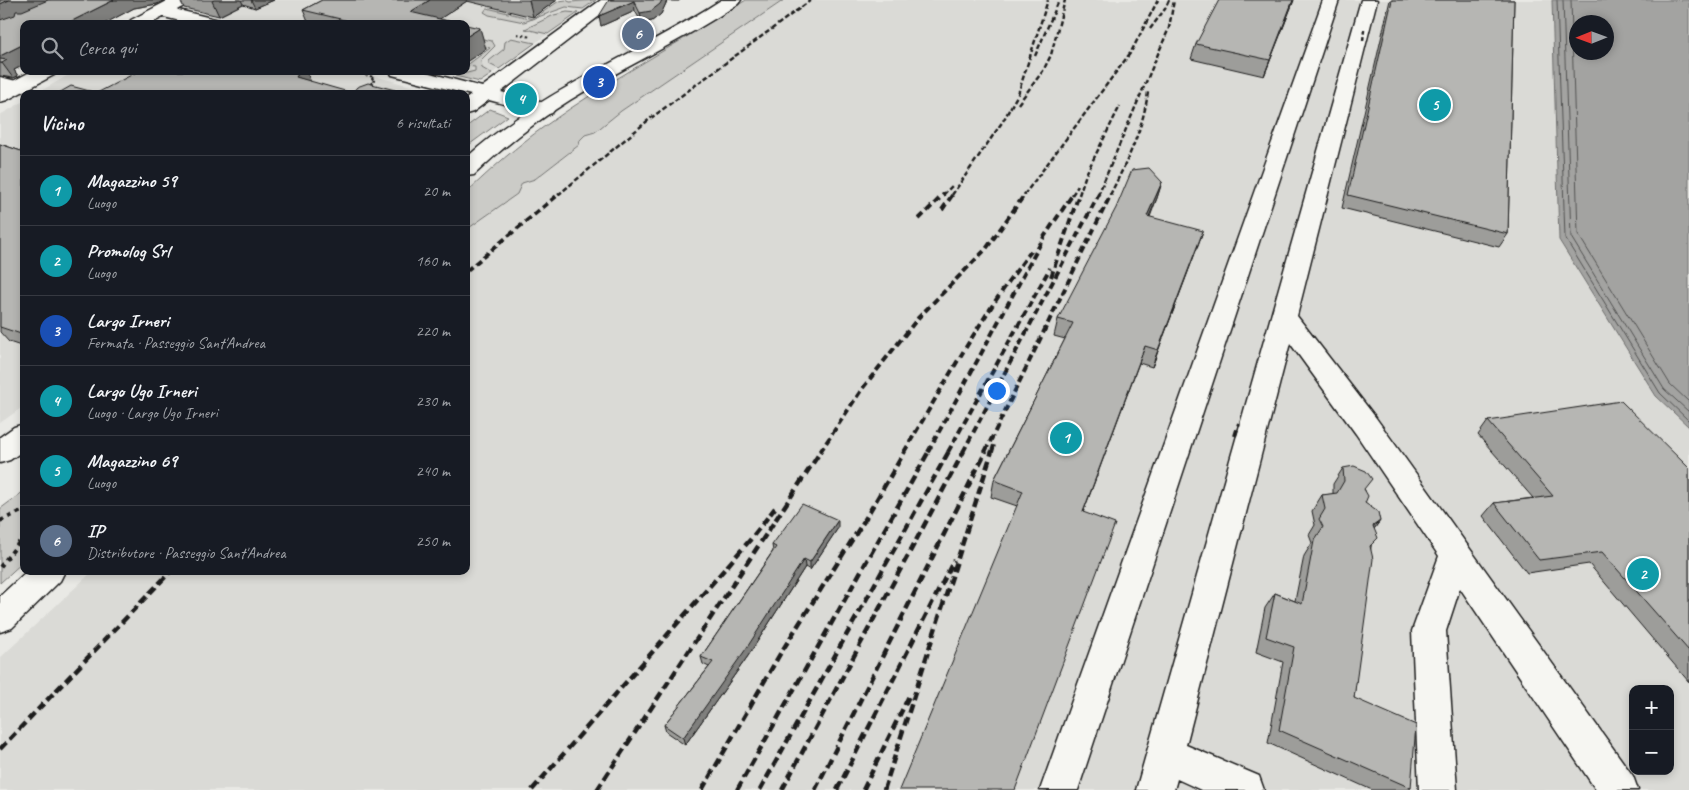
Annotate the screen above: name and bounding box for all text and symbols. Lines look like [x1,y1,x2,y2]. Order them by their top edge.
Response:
pin: 6 [622,15,654,53]
north arrow [1569,15,1614,60]
search box [20,20,470,75]
icon: search [38,34,66,62]
text: Cerca qui [78,36,137,60]
pin: 3 [583,63,615,101]
pin: 4 [505,80,537,118]
pin: 5 [1419,86,1451,124]
text: Vicino [40,110,83,136]
text: 6 risultati [396,113,450,133]
text: Magazzino 59 [87,169,177,193]
text: 1 [52,181,60,201]
text: 20 m [423,181,450,201]
text: Luogo [87,193,116,213]
text: Promolog Srl [87,239,170,263]
text: 2 [52,251,60,271]
text: 160 m [416,251,450,271]
text: Luogo [87,263,116,283]
text: Largo Irneri [87,309,169,333]
text: 3 [52,321,60,341]
text: 220 m [416,321,450,341]
text: Fermata · Passeggio Sant'Andrea [87,333,265,353]
your location [984,378,1010,404]
text: Largo Ugo Irneri [87,379,197,403]
text: 4 [52,391,60,411]
text: 230 m [416,391,450,411]
text: Luogo · Largo Ugo Irneri [87,403,218,423]
pin: 1 [1050,419,1082,457]
text: Magazzino 69 [87,449,177,473]
text: 5 [53,461,59,481]
text: 240 m [416,461,450,481]
text: Luogo [87,473,116,493]
text: IP [87,519,104,543]
text: 6 [52,531,60,551]
text: 250 m [416,531,450,551]
text: Distributore · Passeggio Sant'Andrea [87,543,286,563]
pin: 2 [1627,555,1659,593]
map controls [1629,685,1674,775]
button: + [1629,685,1674,730]
button: − [1629,730,1674,775]

